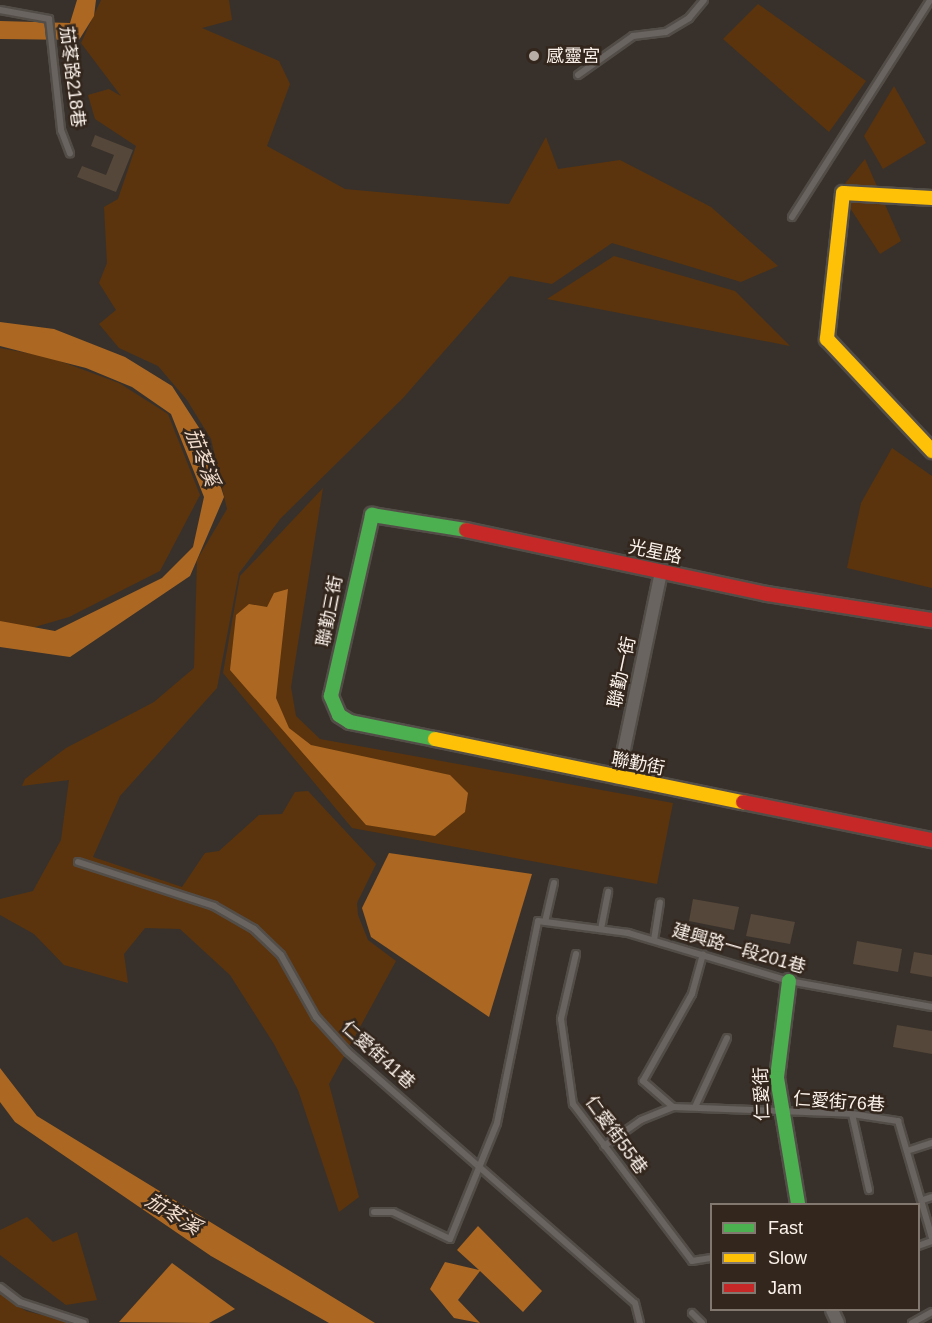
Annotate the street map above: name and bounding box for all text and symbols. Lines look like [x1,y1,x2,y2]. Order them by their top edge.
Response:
street label: 茄苳路218巷 [55,25,89,129]
place label: 感靈宮 [546,45,600,67]
marker: 感靈宮 [527,49,541,63]
water label: 茄苳溪 [180,425,224,489]
street label: 光星路 [626,536,684,568]
street label: 聯勤三街 [313,574,347,648]
street label: 聯勤一街 [604,635,640,709]
street label: 聯勤街 [609,748,667,780]
street label: 建興路一段201巷 [670,920,808,978]
street label: 仁愛街41巷 [337,1016,419,1094]
street label: 仁愛街 [750,1067,774,1121]
street label: 仁愛街76巷 [792,1088,886,1116]
street label: 仁愛街55巷 [580,1091,652,1179]
water label: 茄苳溪 [141,1188,205,1240]
legend [710,1203,920,1311]
text: Fast [768,1218,803,1238]
text: Slow [768,1248,807,1268]
text: Jam [768,1278,802,1298]

